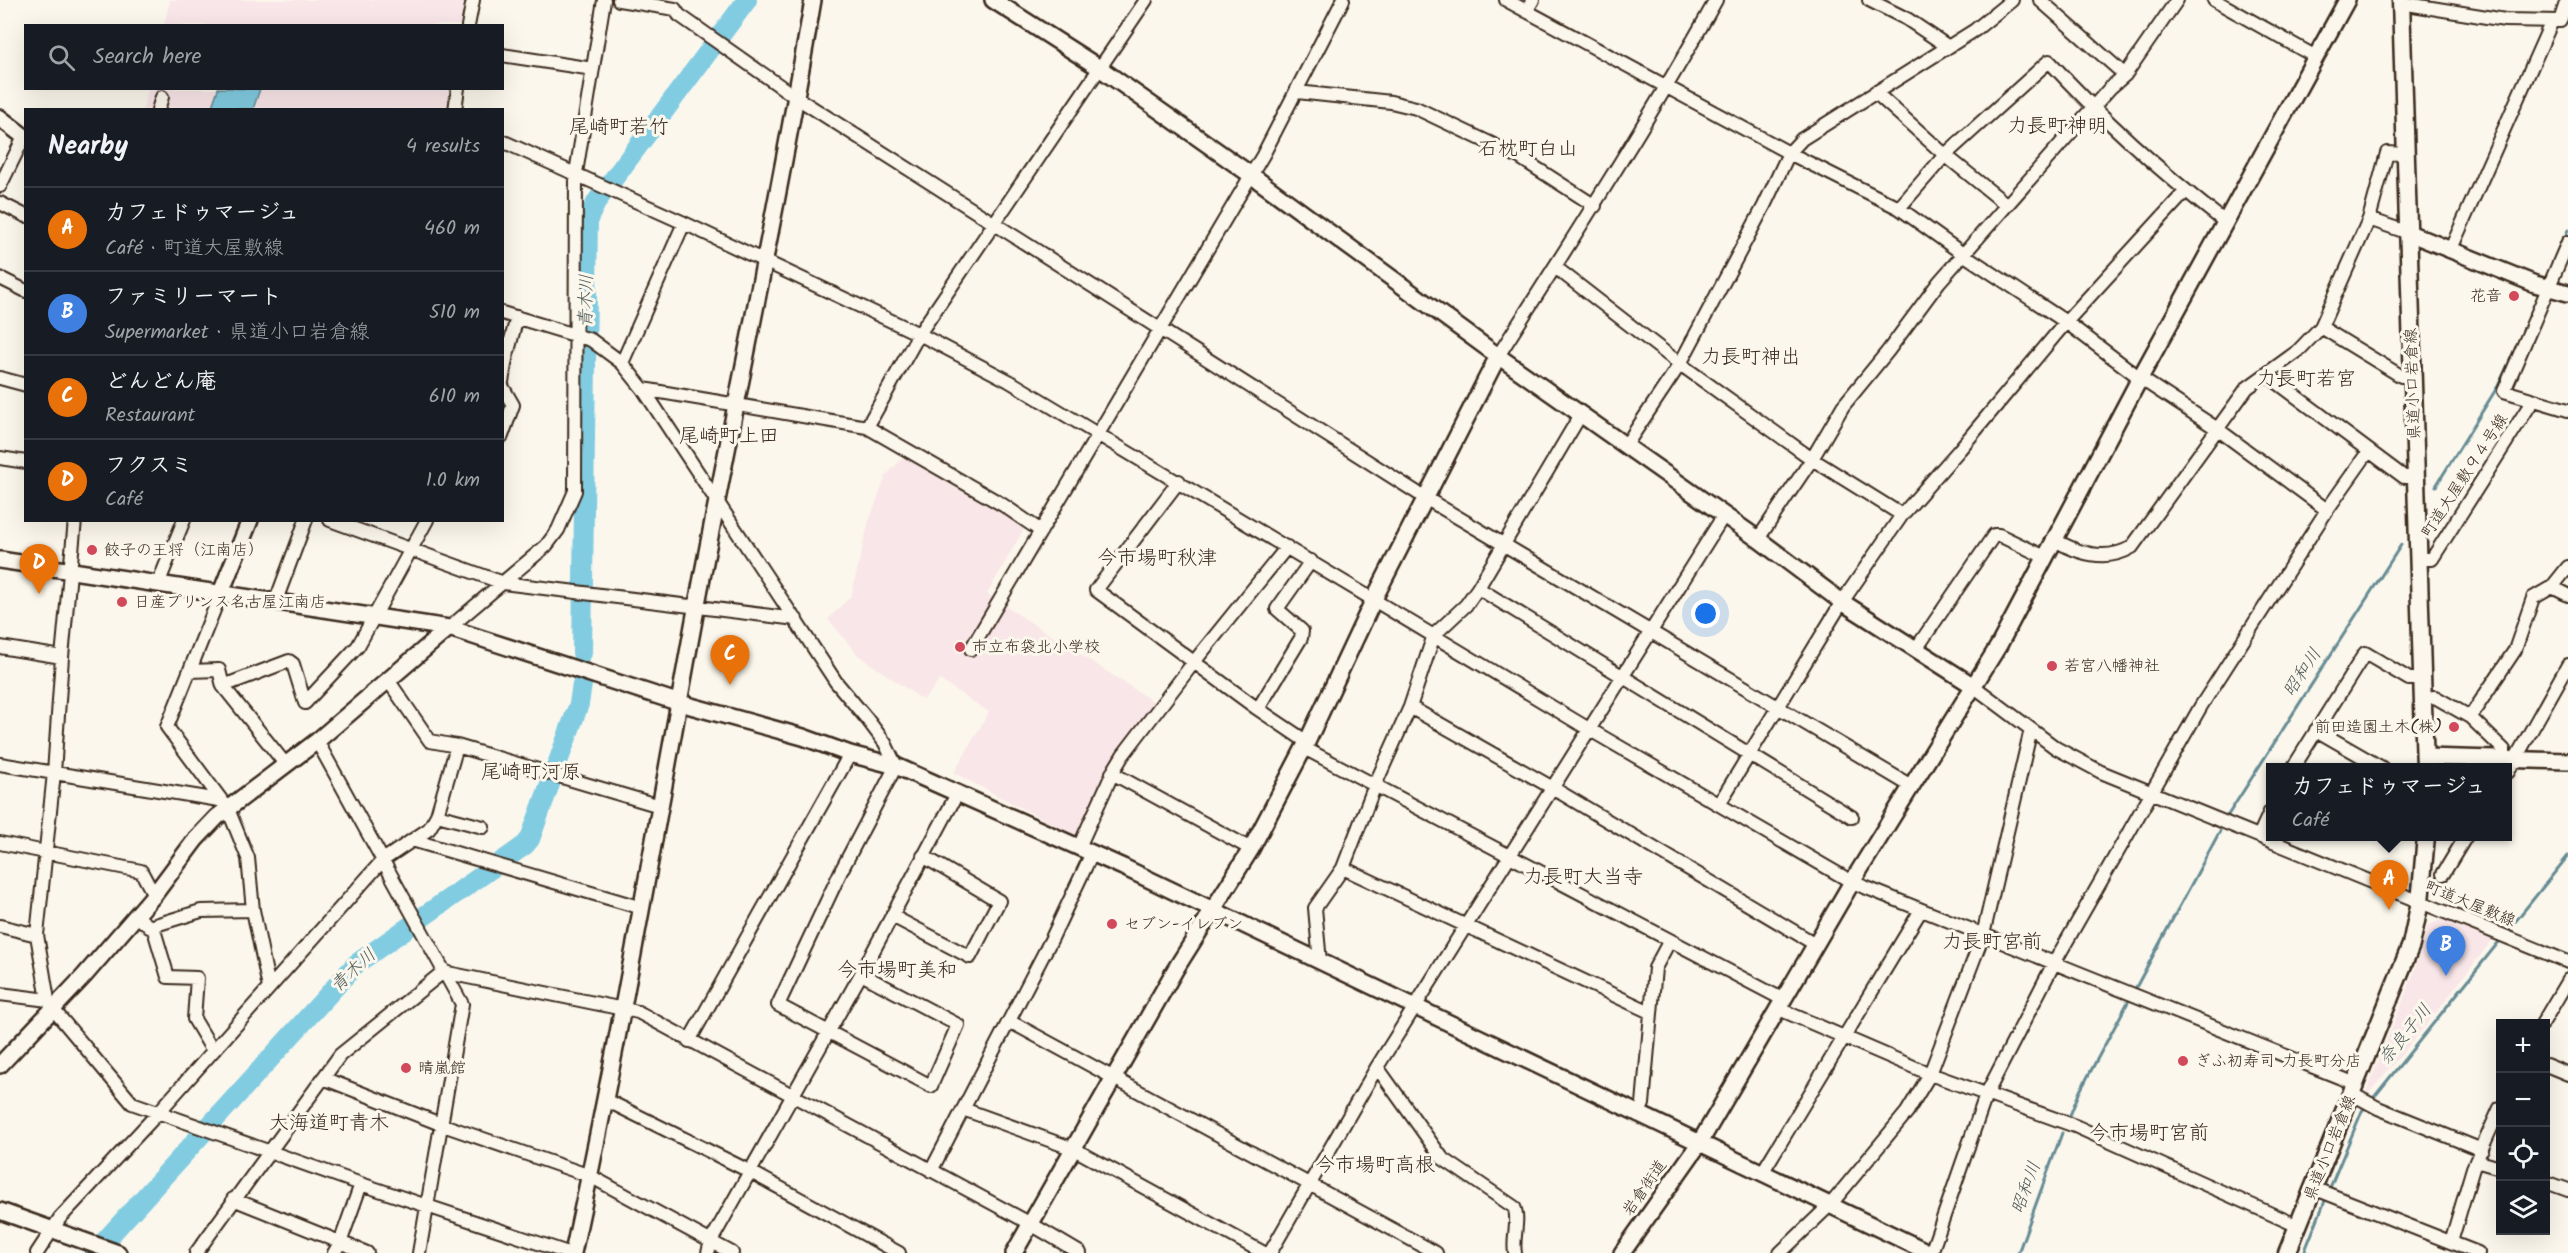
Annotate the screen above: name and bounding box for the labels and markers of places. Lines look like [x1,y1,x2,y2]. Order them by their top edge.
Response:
place label: 花音 [2470,284,2502,309]
marker: 花音 [2507,289,2521,303]
place label: 餃子の王将（江南店） [104,538,264,563]
marker: 餃子の王将（江南店） [85,543,99,557]
pin: D [20,544,58,594]
place label: 日産プリンス名古屋江南店 [134,590,326,615]
marker: 日産プリンス名古屋江南店 [115,595,129,609]
place label: 市立布袋北小学校 [972,635,1100,660]
pin: C [710,636,750,685]
marker: 市立布袋北小学校 [953,640,967,654]
place label: 若宮八幡神社 [2064,654,2160,679]
marker: 若宮八幡神社 [2045,659,2059,673]
place label: 前田造園土木(株) [2314,715,2442,740]
marker: 前田造園土木(株) [2447,720,2461,734]
pin: A [2370,860,2408,910]
place label: セブン-イレブン [1124,912,1243,937]
marker: セブン-イレブン [1105,917,1119,931]
pin: B [2426,926,2466,976]
place label: ぎふ初寿司 力長町分店 [2195,1049,2361,1074]
marker: ぎふ初寿司 力長町分店 [2176,1054,2190,1068]
place label: 晴嵐館 [418,1056,466,1081]
marker: 晴嵐館 [399,1061,413,1075]

